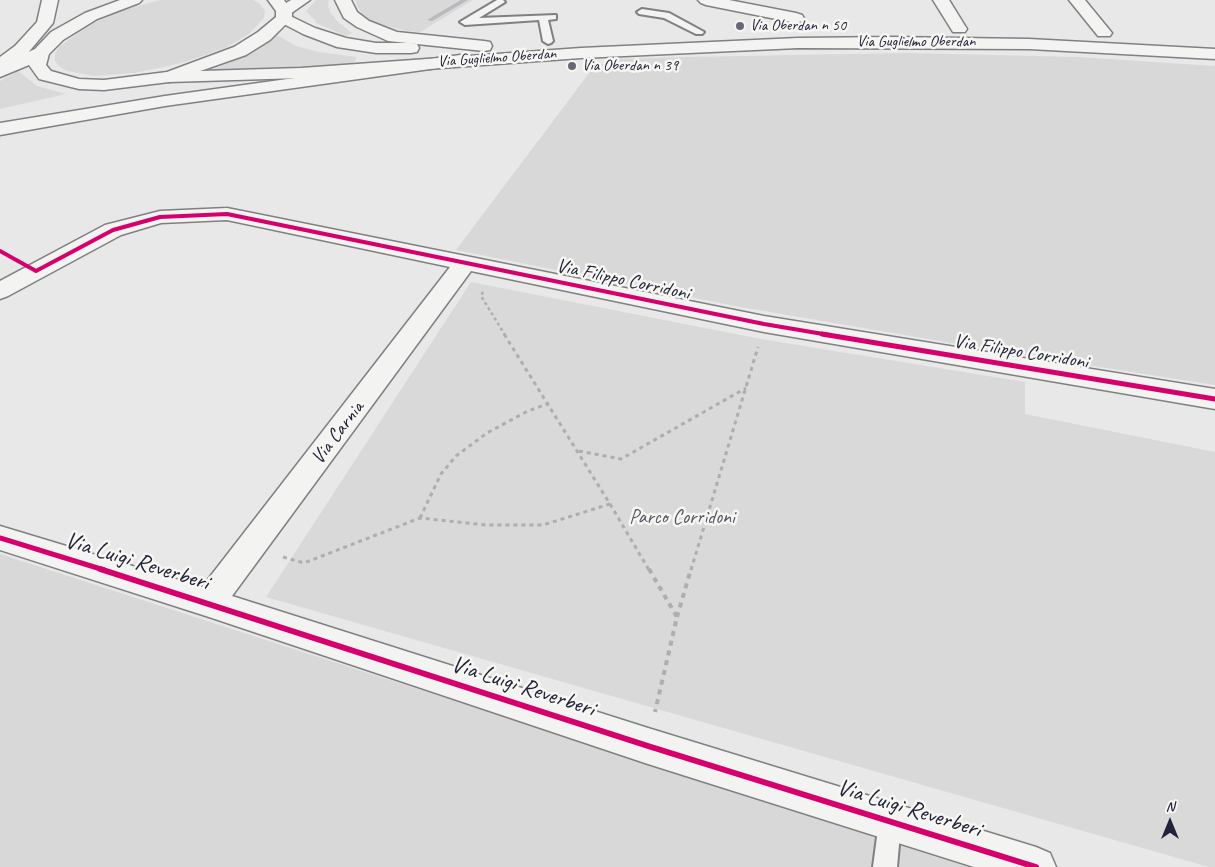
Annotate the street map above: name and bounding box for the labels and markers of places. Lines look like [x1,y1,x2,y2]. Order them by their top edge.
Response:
place label: Via Oberdan n 50 [750,16,846,36]
marker: Via Oberdan n 50 [734,20,746,32]
place label: Via Oberdan n 39 [582,56,678,76]
marker: Via Oberdan n 39 [566,60,578,72]

